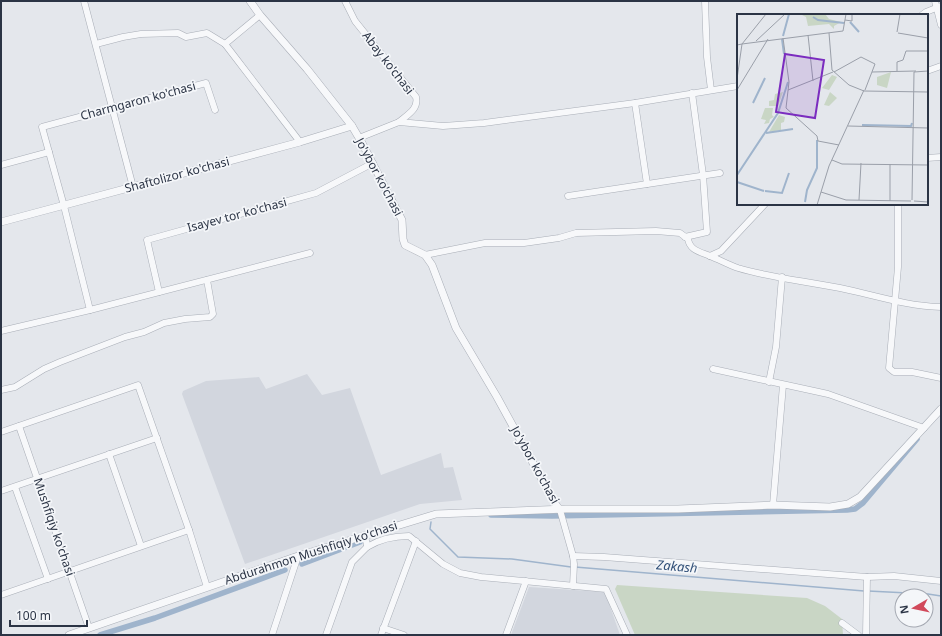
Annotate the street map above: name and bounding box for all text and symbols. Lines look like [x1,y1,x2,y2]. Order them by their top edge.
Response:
inset map [737,14,928,205]
street label: Abay ko'chasi [359,28,418,98]
street label: Charmgaron ko'chasi [78,77,197,124]
street label: Jo'ybor ko'chasi [351,134,407,219]
street label: Shaftolizor ko'chasi [123,152,231,197]
street label: Isayev tor ko'chasi [185,193,289,236]
street label: Jo'ybor ko'chasi [507,422,564,507]
street label: Mushfiqiy ko'chasi [30,476,79,578]
street label: Abdurahmon Mushfiqiy koʻchasi [222,517,399,589]
water label: Zakash [655,555,698,577]
north arrow [894,588,934,628]
scale bar [10,602,87,628]
text: N [896,604,912,615]
text: 100 m [16,607,51,624]

